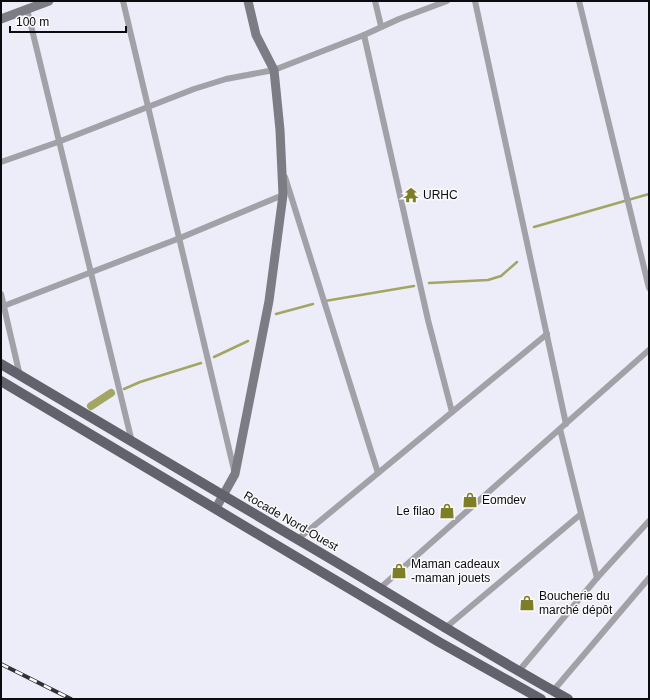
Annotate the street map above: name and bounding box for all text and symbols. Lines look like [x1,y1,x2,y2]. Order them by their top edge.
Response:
scale bar [10,8,126,34]
text: 100 m [16,15,49,29]
temple icon: URHC [402,186,420,204]
place label: URHC [423,188,458,202]
street label: Rocade Nord-Ouest [241,488,341,554]
shop icon: Eomdev [461,491,479,509]
place label: Eomdev [482,493,526,507]
shop icon: Le filao [438,502,456,520]
place label: Le filao [396,504,435,518]
place label: Maman cadeaux -maman jouets [411,557,500,585]
shop icon: Maman cadeaux -maman jouets [390,562,408,580]
place label: Boucherie du marché dépôt [539,589,613,617]
shop icon: Boucherie du marché dépôt [518,594,536,612]

